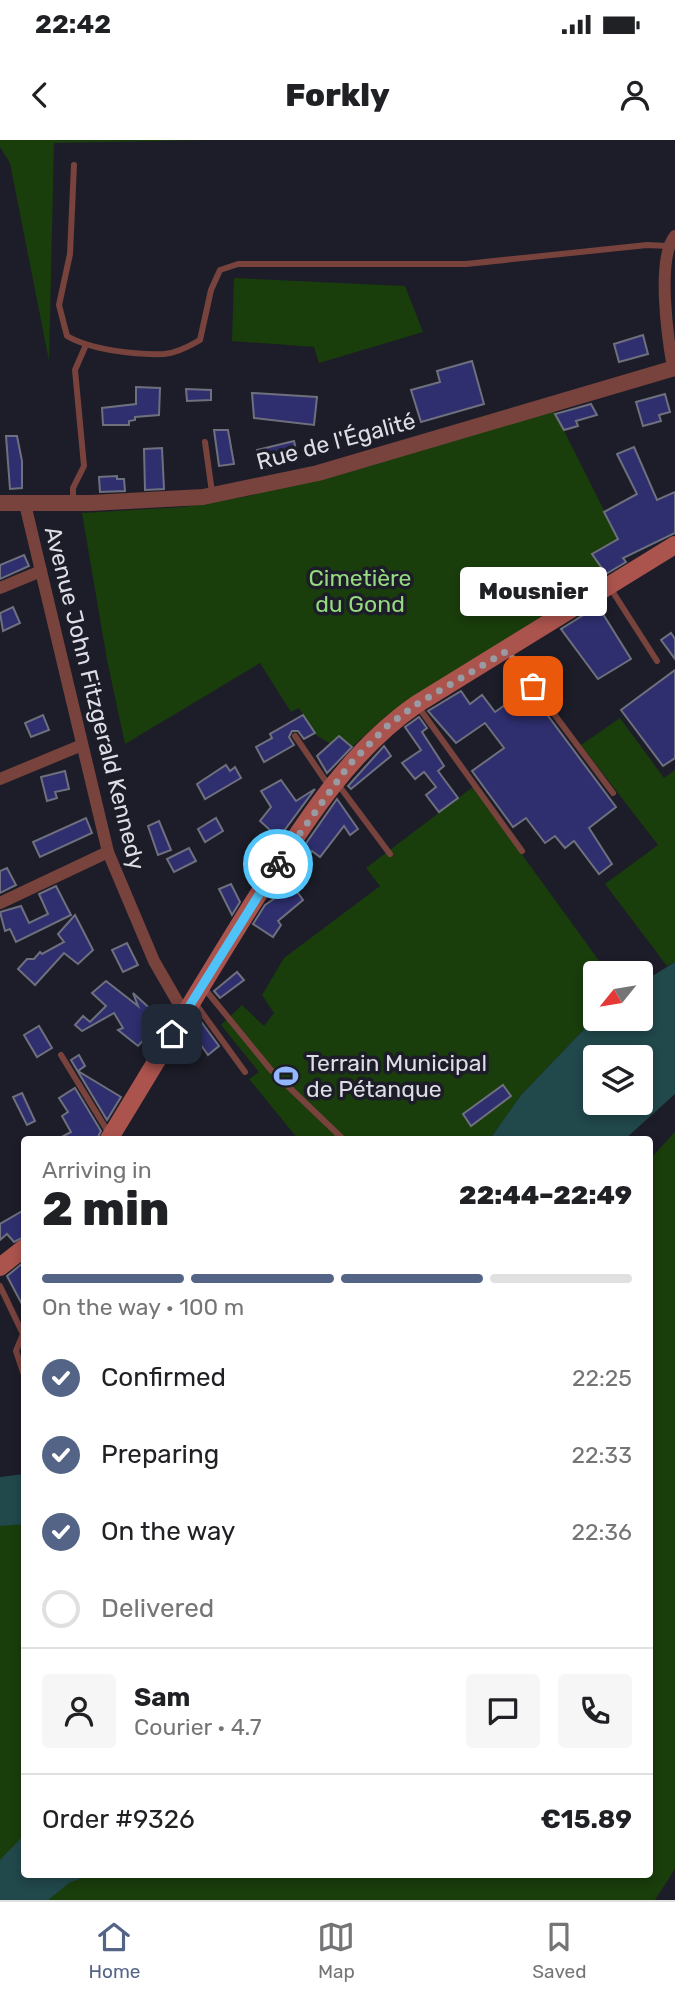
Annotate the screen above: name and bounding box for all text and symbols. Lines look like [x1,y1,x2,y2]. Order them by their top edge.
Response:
text: 22:42 [35,9,111,40]
icon: back [21,76,59,114]
text: Forkly [285,76,390,114]
icon: person [616,76,654,114]
street label: Rue de l'Égalité [253,406,419,476]
street label: Avenue John Fitzgerald Kennedy [39,523,151,873]
park label: Cimetière du Gond [309,564,411,618]
callout: Mousnier [460,567,606,616]
text: Mousnier [479,577,588,605]
pin [503,656,563,716]
icon: bag [514,667,552,705]
courier [243,829,313,899]
icon: bike [259,845,297,883]
north arrow [583,961,653,1031]
map controls [583,961,653,1115]
pin [142,1004,202,1064]
icon: home [153,1015,191,1053]
button: layers [583,1045,653,1115]
place label: Terrain Municipal de Pétanque [306,1049,487,1103]
sports icon: Terrain Municipal de Pétanque [272,1062,300,1090]
text: Arriving in [42,1156,152,1184]
text: 22:44–22:49 [459,1180,632,1211]
text: 2 min [42,1182,169,1237]
text: On the way · 100 m [42,1293,244,1321]
icon: check [42,1359,80,1397]
text: Confirmed [101,1362,226,1393]
text: 22:25 [572,1364,632,1392]
icon: check [42,1436,80,1474]
text: Preparing [101,1439,219,1470]
text: 22:33 [571,1441,632,1469]
icon: check [42,1513,80,1551]
text: On the way [101,1516,235,1547]
text: 22:36 [571,1518,632,1546]
text: Delivered [101,1593,214,1624]
button: person [42,1674,116,1748]
button: chat [466,1674,540,1748]
button: phone [558,1674,632,1748]
text: Sam [134,1682,190,1713]
text: Courier · 4.7 [134,1713,261,1741]
text: Order #9326 [42,1804,195,1835]
text: €15.89 [540,1804,632,1835]
tab: Home [88,1918,140,1983]
tab: Map [317,1918,355,1983]
tab: Saved [532,1918,587,1983]

